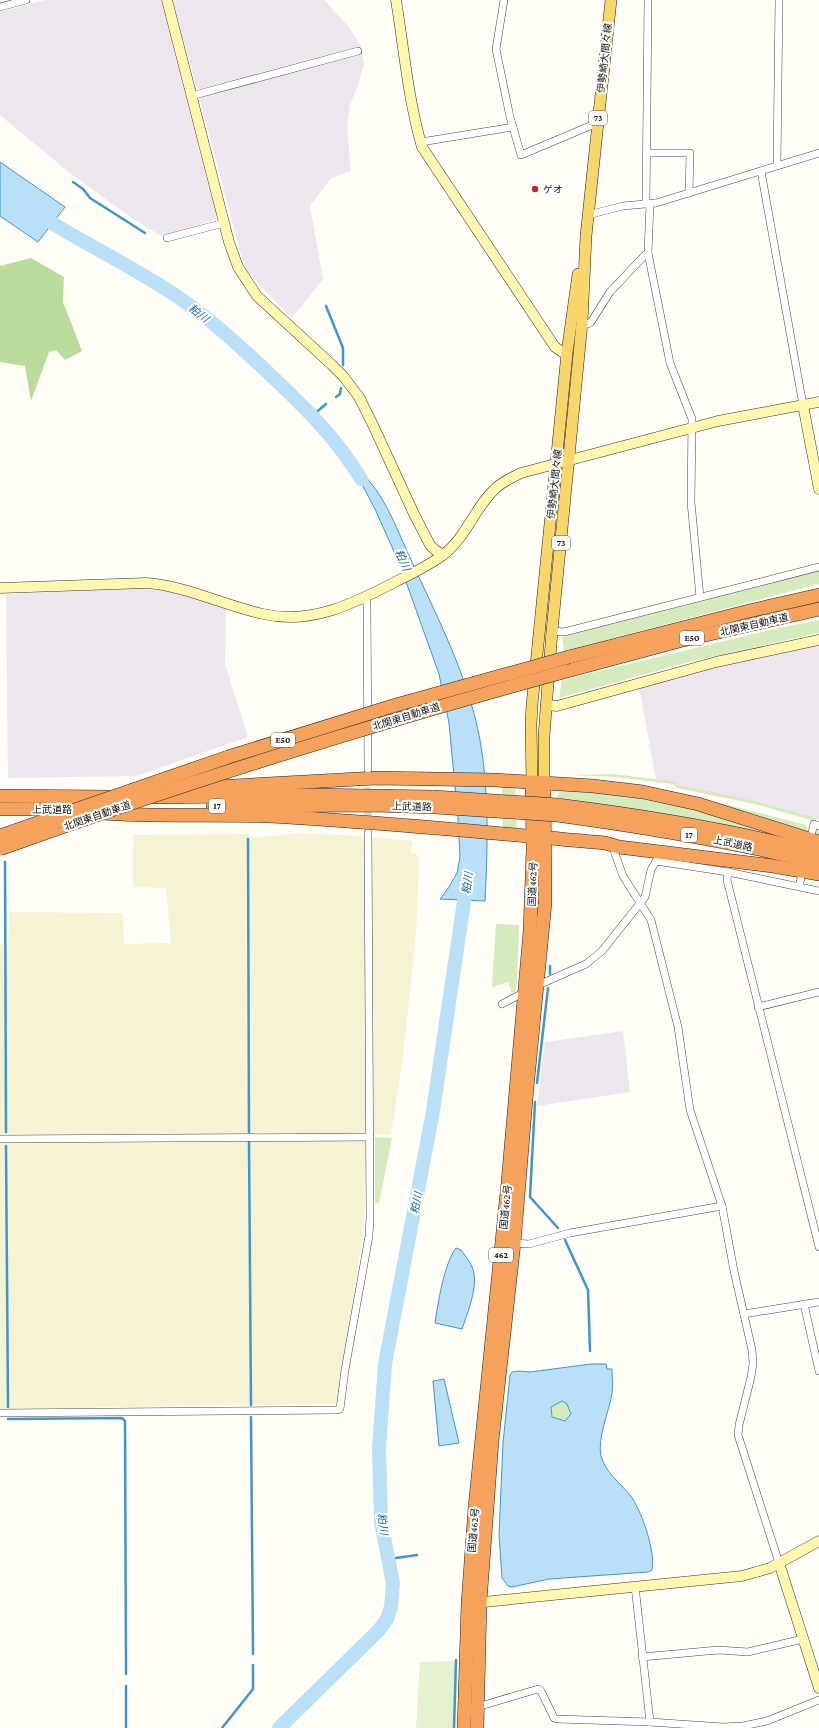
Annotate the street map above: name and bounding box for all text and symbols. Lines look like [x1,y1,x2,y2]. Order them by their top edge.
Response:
street label: 伊勢崎大間々線 [595,23,614,93]
road number: 73 [589,111,607,125]
marker: ゲオ [530,184,540,194]
place label: ゲオ [543,184,563,195]
water label: 粕川 [187,301,212,325]
street label: 伊勢崎大間々線 [545,449,564,519]
road number: 73 [552,536,570,550]
water label: 粕川 [393,548,413,573]
street label: 北関東自動車道 [719,611,789,638]
road number: E50 [680,631,704,645]
street label: 北関東自動車道 [371,701,441,732]
road number: E50 [271,733,295,747]
street label: 北関東自動車道 [62,799,132,832]
road number: 17 [209,799,225,813]
street label: 上武道路 [392,800,432,813]
street label: 上武道路 [32,804,72,815]
road number: 17 [681,828,697,842]
street label: 上武道路 [712,834,754,853]
street label: 国道462号 [526,861,539,907]
water label: 粕川 [460,870,475,895]
street label: 国道462号 [498,1184,513,1230]
water label: 粕川 [408,1190,424,1215]
road number: 462 [489,1248,513,1262]
street label: 国道462号 [466,1507,481,1553]
water label: 粕川 [376,1512,390,1537]

